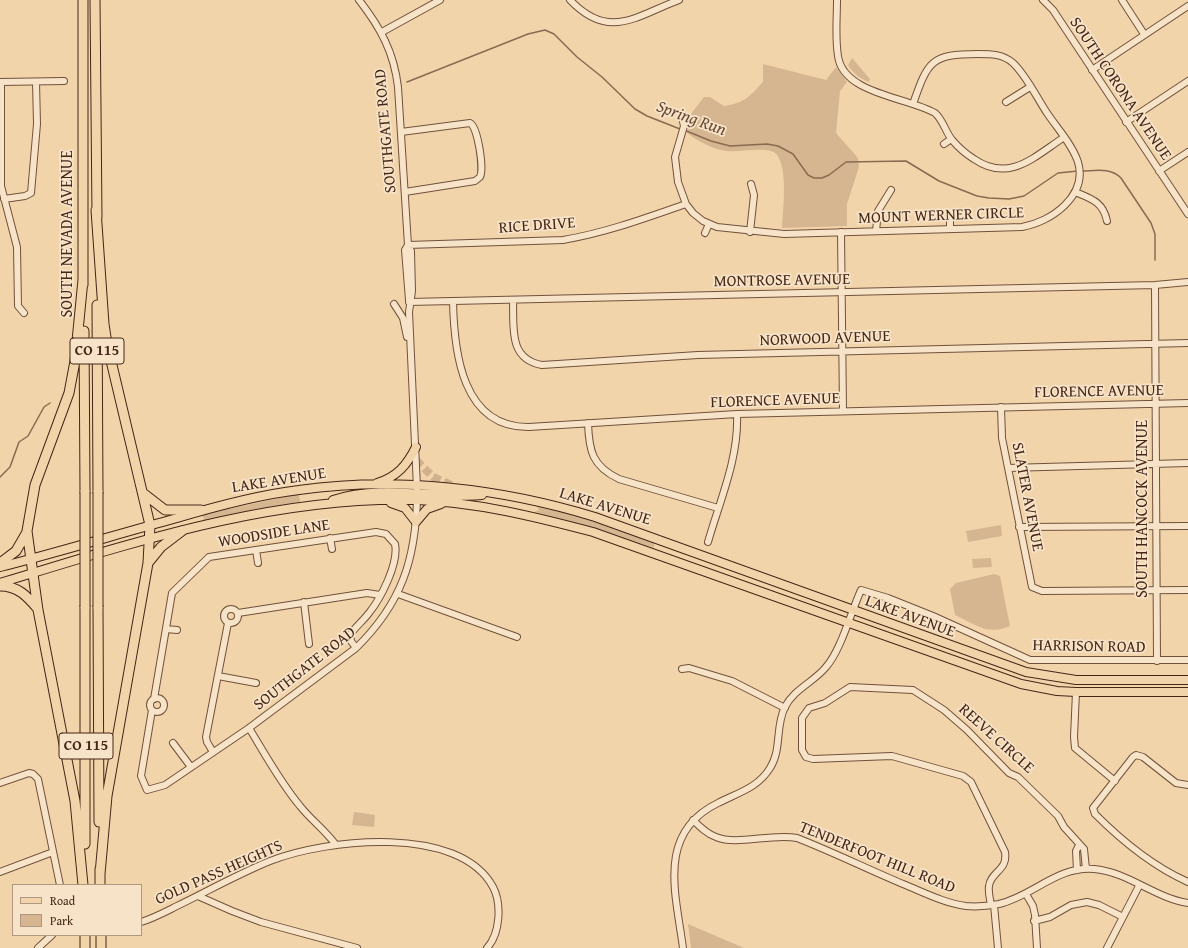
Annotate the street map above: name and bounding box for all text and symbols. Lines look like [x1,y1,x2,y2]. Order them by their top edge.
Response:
street label: SOUTH CORONA AVENUE [1065,14,1175,164]
street label: SOUTHGATE ROAD [371,68,401,194]
water label: Spring Run [653,97,729,141]
street label: SOUTH NEVADA AVENUE [58,151,78,317]
street label: MOUNT WERNER CIRCLE [858,204,1024,228]
street label: RICE DRIVE [498,214,576,238]
street label: MONTROSE AVENUE [713,270,851,292]
street label: NORWOOD AVENUE [759,327,891,351]
road number: CO 115 [70,338,124,364]
street label: FLORENCE AVENUE [1034,381,1164,403]
street label: FLORENCE AVENUE [710,389,840,413]
street label: SOUTH HANCOCK AVENUE [1133,420,1153,598]
street label: SLATER AVENUE [1007,441,1047,553]
street label: LAKE AVENUE [231,464,327,498]
street label: LAKE AVENUE [557,484,653,530]
street label: WOODSIDE LANE [217,516,331,552]
street label: LAKE AVENUE [862,592,958,642]
street label: SOUTHGATE ROAD [250,623,360,715]
street label: HARRISON ROAD [1032,636,1146,658]
street label: REEVE CIRCLE [954,700,1038,778]
road number: CO 115 [59,733,113,759]
street label: TENDERFOOT HILL ROAD [796,818,958,898]
street label: GOLD PASS HEIGHTS [152,836,286,910]
legend [12,884,142,936]
text: Road [50,892,75,909]
text: Park [50,912,73,929]

